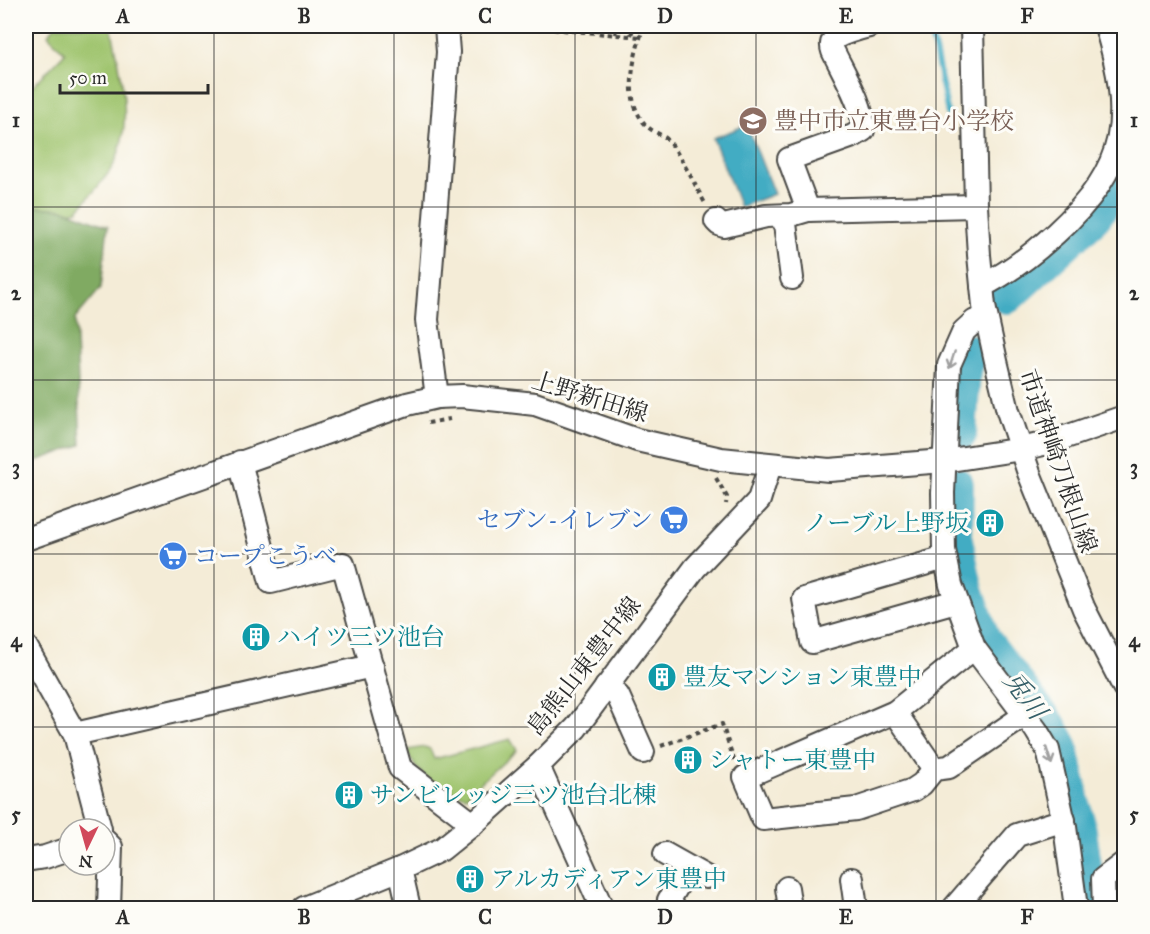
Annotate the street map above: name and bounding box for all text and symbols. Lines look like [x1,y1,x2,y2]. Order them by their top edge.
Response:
text: A [114,4,130,28]
text: B [297,4,311,28]
text: C [478,4,492,28]
text: D [657,4,673,28]
text: E [839,4,854,28]
text: F [1020,4,1034,28]
scale bar [60,57,208,95]
text: 50 m [69,67,107,89]
school or university icon: 豊中市立東豊台小学校 [737,105,769,137]
place label: 豊中市立東豊台小学校 [774,106,1014,136]
text: 1 [12,108,20,132]
text: 1 [1130,108,1138,132]
text: 2 [11,281,22,305]
text: 2 [1129,281,1140,305]
one-way arrow [946,350,957,369]
street label: 上野新田線 [528,365,652,429]
street label: 市道神崎刀根山線 [1013,365,1103,557]
text: 3 [12,455,20,480]
text: 3 [1130,455,1138,480]
supermarket icon: セブン-イレブン [658,504,690,536]
place label: セブン-イレブン [477,505,653,535]
building icon: ノーブル上野坂 [974,507,1006,539]
place label: ノーブル上野坂 [804,508,969,538]
supermarket icon: コープこうべ [157,540,189,572]
place label: コープこうべ [194,541,337,571]
street label: 島熊山東豊中線 [520,591,648,741]
building icon: ハイツ三ツ池台 [240,621,272,653]
place label: ハイツ三ツ池台 [277,622,445,652]
text: 4 [10,628,22,653]
text: 4 [1128,628,1140,653]
building icon: 豊友マンション東豊中 [646,661,678,693]
place label: 豊友マンション東豊中 [683,662,922,692]
water label: 兎川 [997,665,1055,728]
building icon: シャトー東豊中 [672,744,704,776]
place label: シャトー東豊中 [709,745,877,775]
one-way arrow [1045,746,1056,765]
building icon: サンビレッジ三ツ池台北棟 [333,779,365,811]
place label: サンビレッジ三ツ池台北棟 [370,780,657,810]
text: 5 [11,802,21,826]
text: 5 [1129,802,1139,826]
north arrow [57,817,117,877]
text: N [78,851,93,872]
building icon: アルカディアン東豊中 [454,863,486,895]
place label: アルカディアン東豊中 [491,864,727,894]
text: A [114,905,130,929]
text: B [297,905,311,929]
text: C [478,905,492,929]
text: D [657,905,673,929]
text: E [839,905,854,929]
text: F [1020,905,1034,929]

